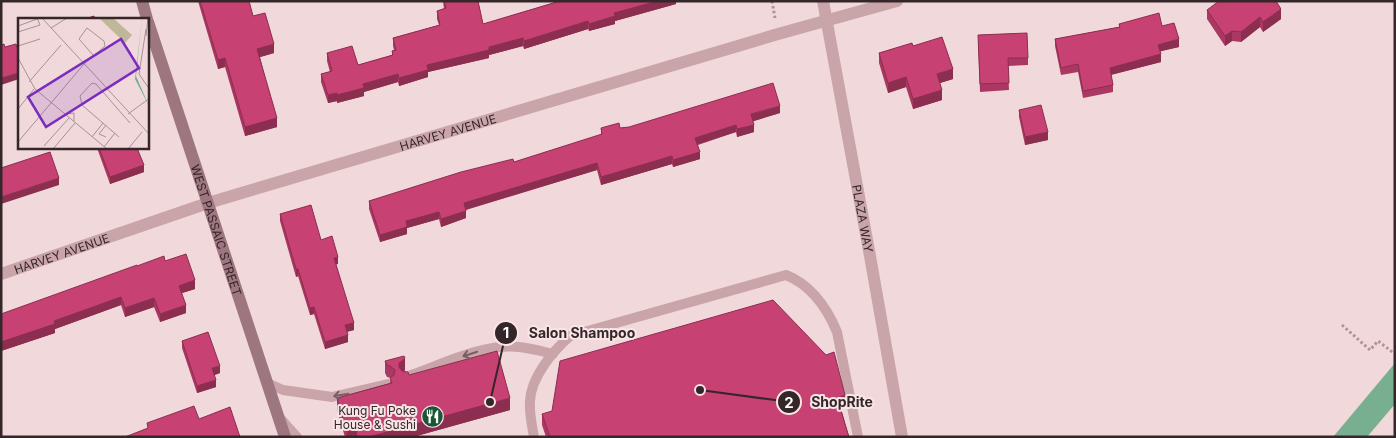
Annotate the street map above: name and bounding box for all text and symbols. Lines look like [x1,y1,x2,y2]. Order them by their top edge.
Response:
inset map [18,18,149,149]
street label: HARVEY AVENUE [398,110,498,153]
street label: WEST PASSAIC STREET [188,162,245,298]
street label: PLAZA WAY [849,183,877,253]
street label: HARVEY AVENUE [12,230,111,277]
callout: Salon Shampoo [494,318,645,347]
text: 1 [503,323,509,342]
text: Salon Shampoo [529,324,636,341]
one-way arrow [463,350,479,360]
callout: ShopRite [776,388,883,417]
one-way arrow [334,391,350,401]
text: 2 [784,393,794,412]
text: ShopRite [811,393,873,410]
place label: Kung Fu Poke House & Sushi [334,403,416,432]
restaurant icon: Kung Fu Poke House & Sushi [420,405,444,429]

